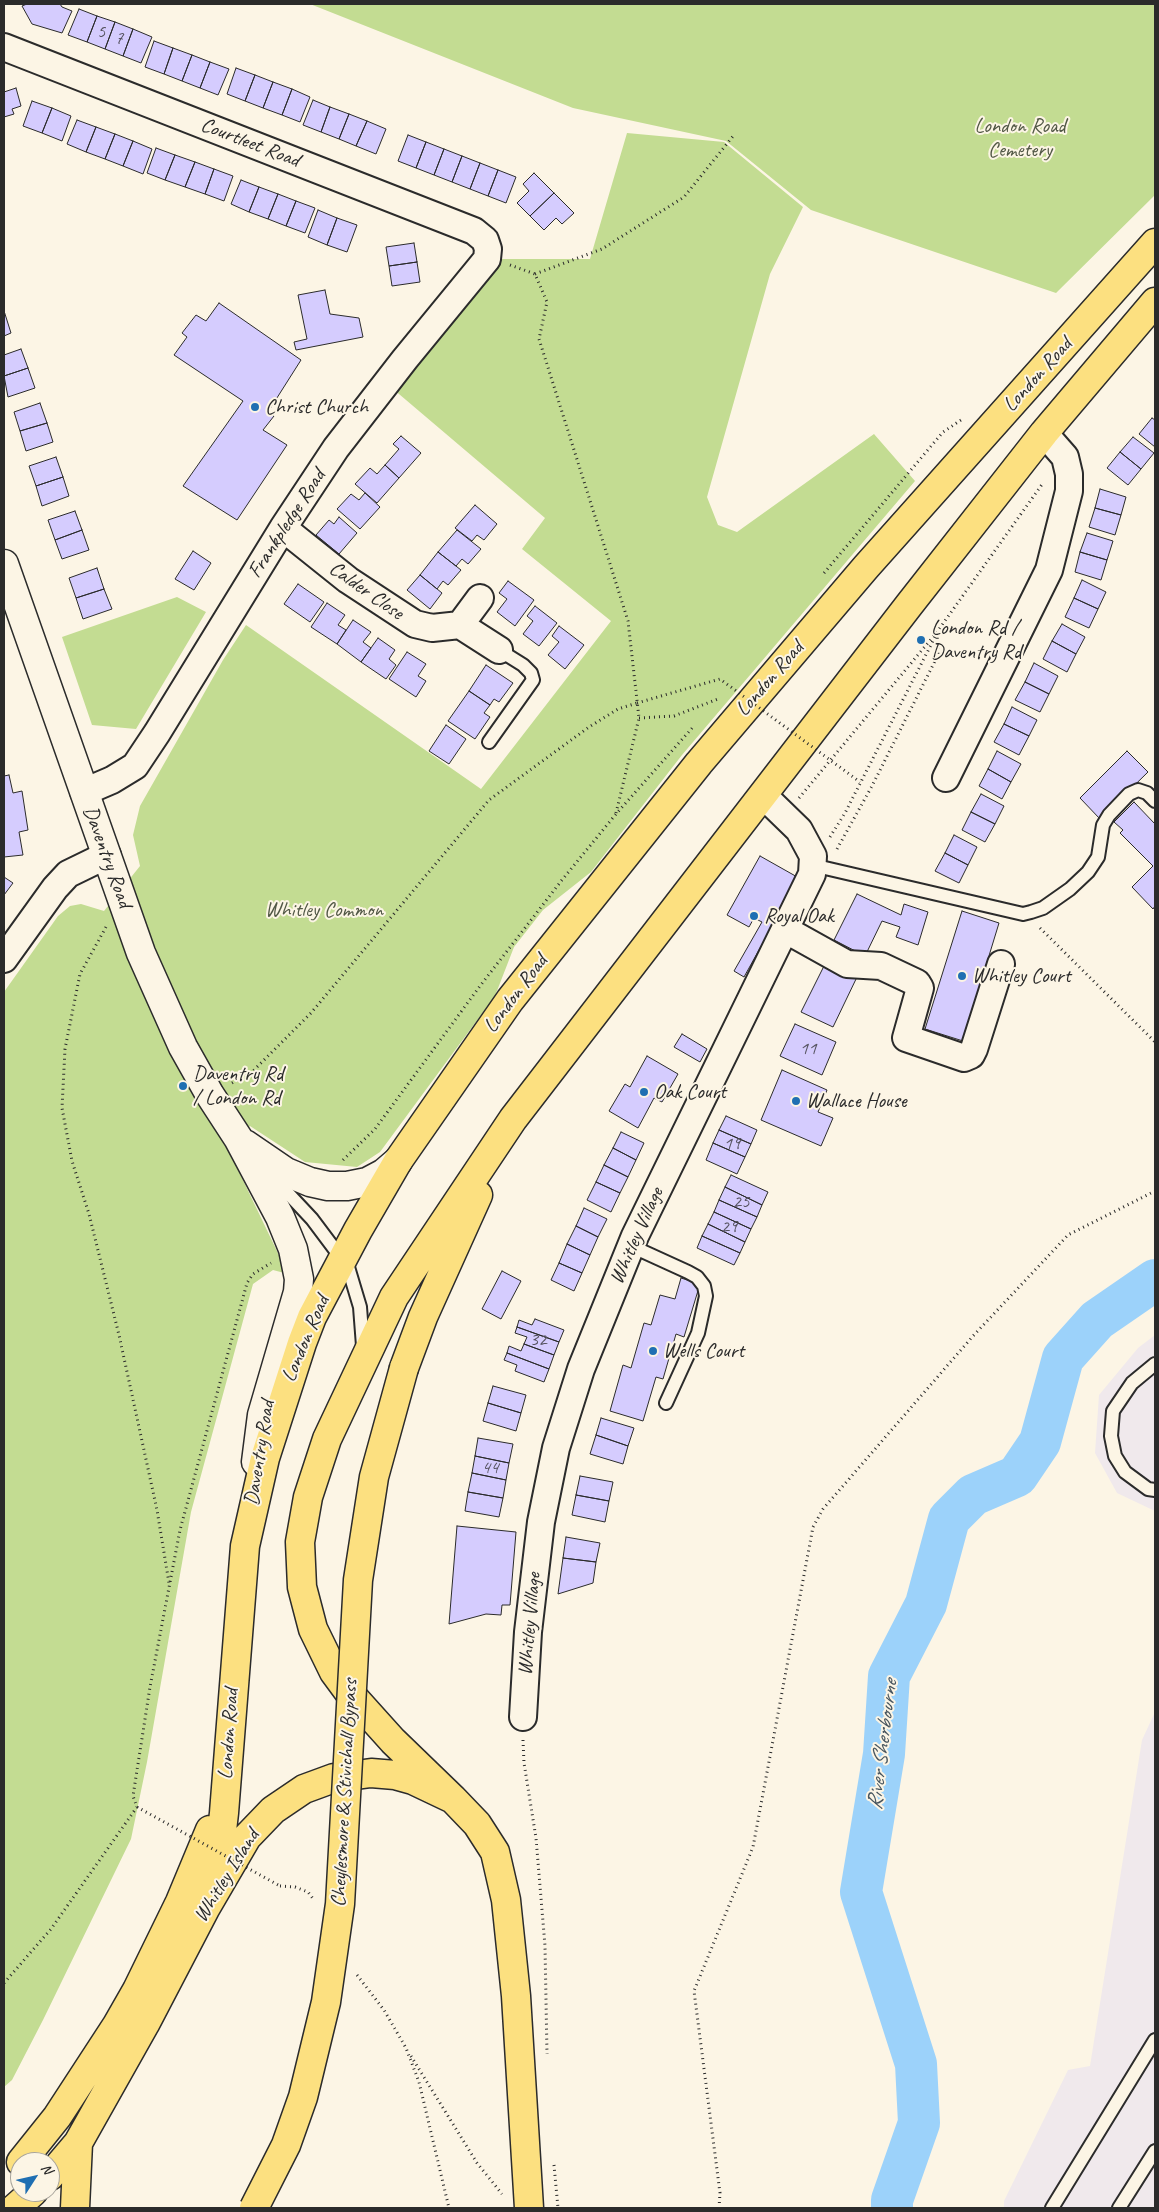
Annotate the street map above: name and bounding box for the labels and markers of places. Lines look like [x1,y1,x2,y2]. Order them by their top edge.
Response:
place label: Christ Church [265,394,368,420]
marker: Christ Church [249,401,261,413]
place label: London Rd / Daventry Rd [931,615,1021,665]
marker: London Rd / Daventry Rd [915,634,927,646]
place label: Royal Oak [764,903,834,929]
marker: Royal Oak [748,910,760,922]
place label: Whitley Court [972,963,1071,989]
marker: Whitley Court [956,970,968,982]
place label: Daventry Rd / London Rd [193,1061,283,1111]
place label: Oak Court [654,1079,726,1105]
marker: Daventry Rd / London Rd [177,1080,189,1092]
marker: Oak Court [638,1086,650,1098]
place label: Wallace House [806,1088,907,1114]
marker: Wallace House [790,1095,802,1107]
place label: Wells Court [663,1338,744,1364]
marker: Wells Court [647,1345,659,1357]

